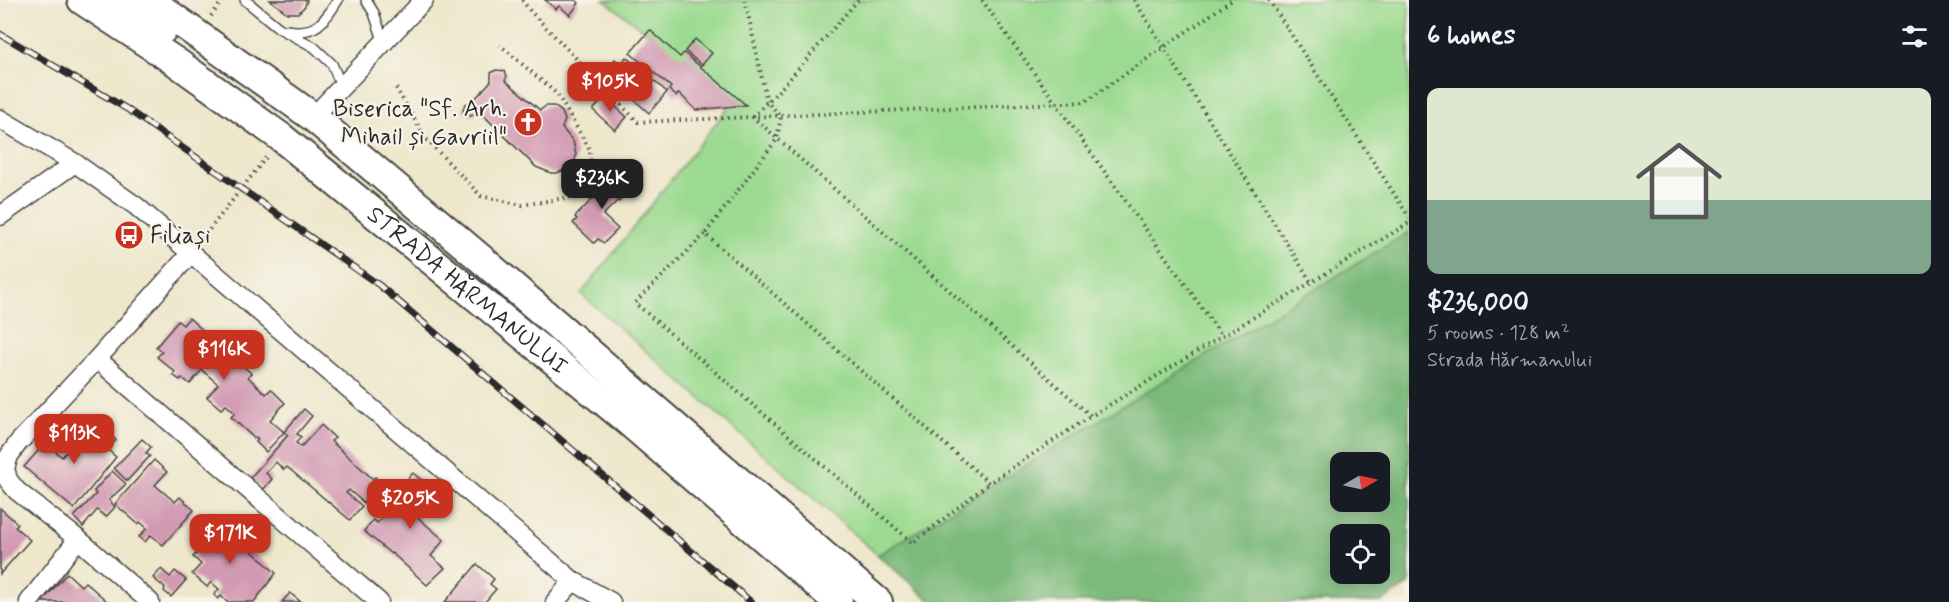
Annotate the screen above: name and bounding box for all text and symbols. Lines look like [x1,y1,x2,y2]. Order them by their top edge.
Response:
text: 6 homes [1427,19,1515,53]
icon: filters [1898,20,1931,53]
pin: $105K [568,62,652,113]
text: $105K [581,68,639,95]
place label: Biserica "Sf. Arh. Mihail și Gavriil" [333,94,507,153]
church icon: Biserica "Sf. Arh. Mihail și Gavriil" [512,106,544,138]
icon: home [1625,127,1733,235]
pin: $236K [560,159,644,210]
text: $236K [575,165,629,192]
street label: STRADA HĂRMANULUI [360,200,574,382]
bus stop icon: Filiași [113,219,145,251]
place label: Filiași [150,221,210,252]
text: $236,000 [1427,286,1529,320]
text: 5 rooms · 128 m² [1427,320,1570,347]
pin: $116K [182,330,266,381]
text: $116K [198,336,250,363]
text: Strada Hărmanului [1427,347,1592,374]
pin: $113K [32,414,116,465]
text: $113K [48,420,100,447]
north arrow [1330,452,1390,512]
map controls [1330,452,1390,584]
pin: $205K [368,479,452,530]
text: $205K [381,485,439,512]
pin: $171K [188,514,272,565]
text: $171K [204,520,256,547]
button: locate [1330,524,1390,584]

